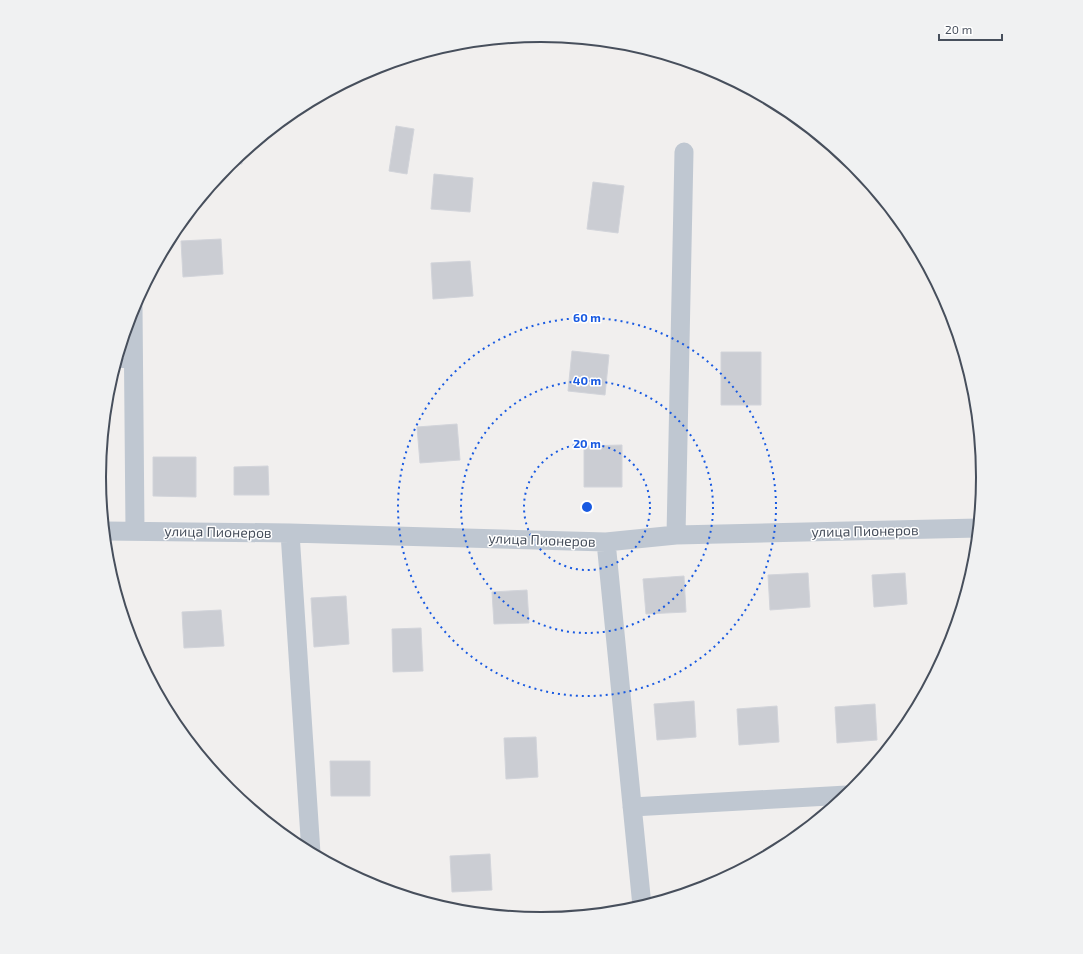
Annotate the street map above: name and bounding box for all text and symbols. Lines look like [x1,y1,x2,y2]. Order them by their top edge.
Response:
scale bar [939,16,1002,42]
text: 20 m [945,22,972,36]
text: 60 m [573,310,601,324]
text: 40 m [573,373,601,387]
text: 20 m [573,436,601,450]
centre of rings [580,500,594,514]
street label: улица Пионеров [811,521,919,540]
street label: улица Пионеров [164,522,272,541]
street label: улица Пионеров [488,529,596,550]

